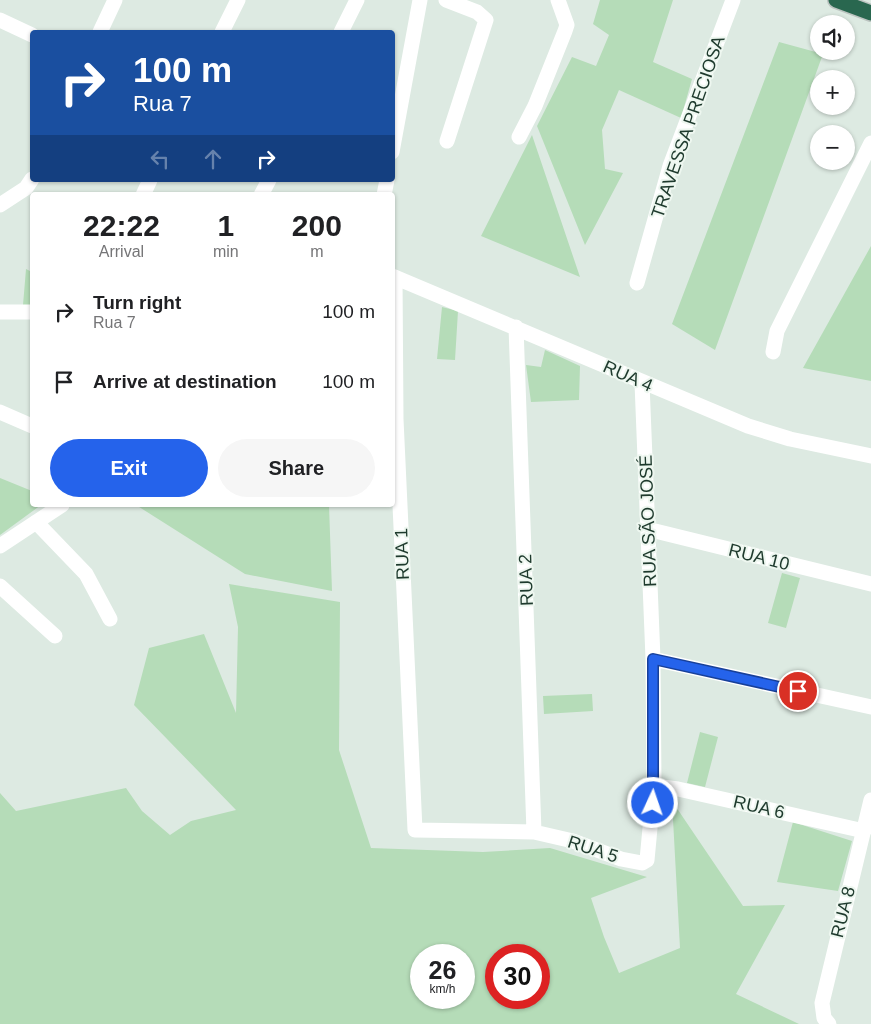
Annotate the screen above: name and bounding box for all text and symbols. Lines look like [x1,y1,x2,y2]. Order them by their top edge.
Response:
map controls [810,15,855,170]
button: sound [810,15,855,60]
street label: TRAVESSA PRECIOSA [647,33,729,221]
icon: right [50,50,115,115]
text: 100 m [133,50,232,89]
button: + [810,70,855,115]
text: Rua 7 [133,91,192,116]
button: − [810,125,855,170]
icon: left [146,145,174,173]
icon: ahead [199,145,227,173]
icon: right [252,145,280,173]
text: 22:22 [83,209,160,242]
text: 1 [217,209,234,242]
text: 200 [292,209,342,242]
text: Arrival [99,243,144,260]
text: min [213,243,239,260]
text: m [310,243,323,260]
text: Turn right [93,292,181,313]
icon: right [50,298,78,326]
text: 100 m [322,301,375,322]
text: Rua 7 [93,314,136,331]
street label: RUA 4 [600,356,656,396]
icon: arrive [50,368,78,396]
text: Arrive at destination [93,371,277,392]
text: 100 m [322,371,375,392]
button: Exit [50,439,208,497]
button: Share [218,439,375,497]
street label: RUA SÃO JOSÉ [635,455,660,587]
street label: RUA 1 [391,528,413,580]
street label: RUA 10 [726,540,792,574]
street label: RUA 2 [515,554,537,606]
pin [777,670,819,712]
icon: arrive [784,677,812,705]
position arrow [626,776,678,828]
street label: RUA 6 [731,791,787,823]
street label: RUA 5 [565,831,621,867]
street label: RUA 8 [827,884,859,940]
speed limit sign: 30 [485,944,550,1009]
text: 26 [429,956,456,984]
text: km/h [429,982,456,996]

